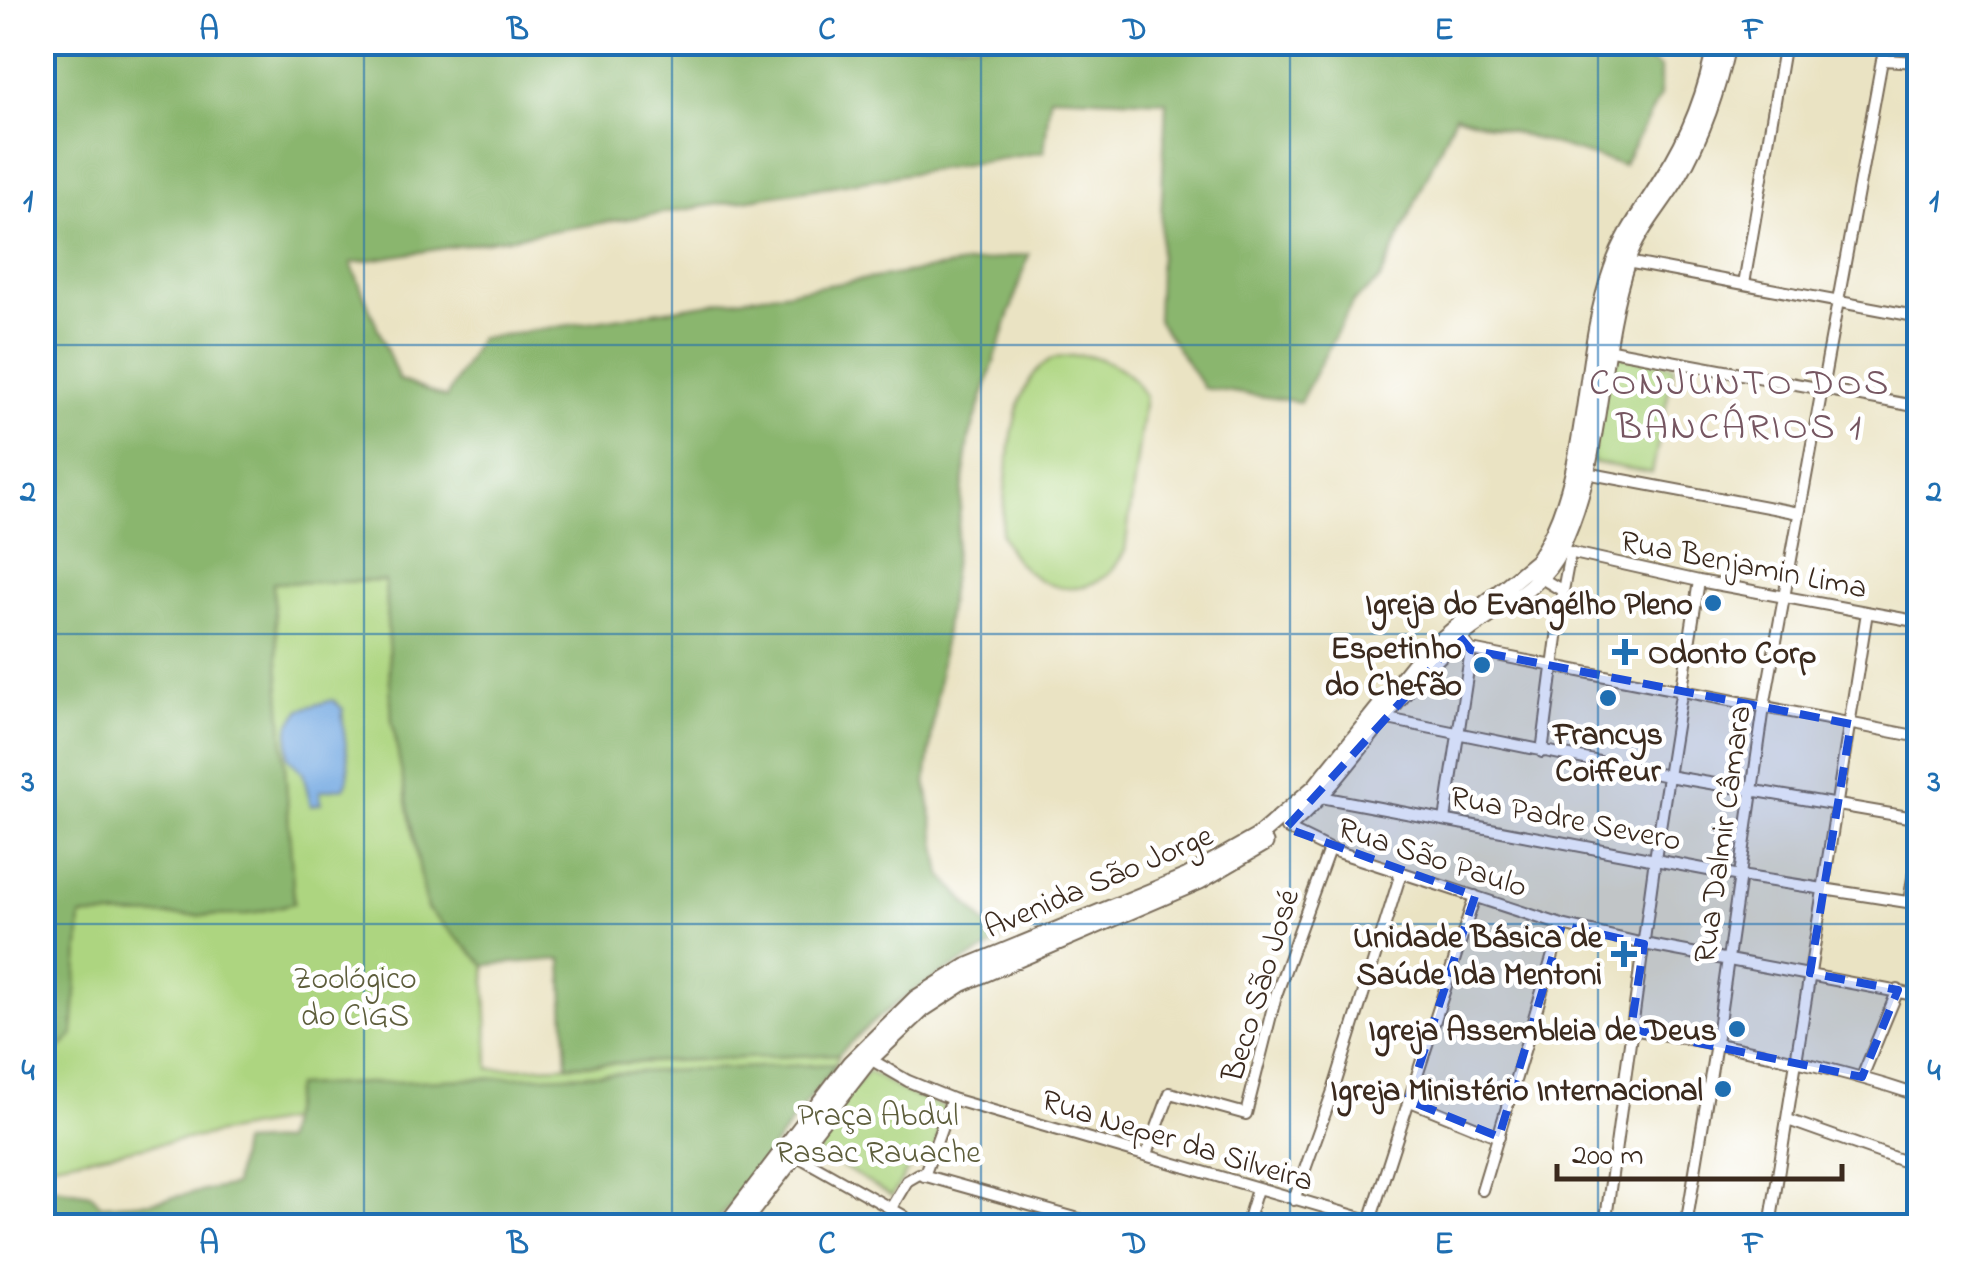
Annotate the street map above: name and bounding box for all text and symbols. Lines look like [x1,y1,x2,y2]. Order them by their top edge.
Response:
text: A [199,8,219,55]
text: B [505,8,529,55]
text: C [818,8,836,55]
text: D [1121,8,1147,55]
text: E [1434,8,1454,55]
text: F [1741,8,1764,55]
text: 1 [23,180,33,227]
text: 1 [1929,180,1939,227]
district label: CONJUNTO DOS BANCÁRIOS 1 [1589,357,1891,457]
text: 2 [19,470,36,517]
text: 2 [1925,470,1942,517]
street label: Rua Benjamin Lima [1616,519,1871,613]
place label: Igreja do Evangélho Pleno [1365,583,1693,631]
marker: Igreja do Evangélho Pleno [1702,592,1724,614]
place label: Espetinho do Chefão [1325,627,1462,711]
place label: Odonto Corp [1648,632,1816,679]
marker: Odonto Corp [1612,639,1638,665]
marker: Espetinho do Chefão [1471,654,1493,676]
marker: Francys Coiffeur [1597,687,1619,709]
street label: Rua Dalmir Câmara [1683,702,1766,967]
place label: Francys Coiffeur [1551,713,1663,797]
text: 3 [20,760,35,807]
text: 3 [1926,760,1941,807]
street label: Rua Padre Severo [1446,775,1685,866]
street label: Rua São Paulo [1331,807,1533,912]
street label: Avenida São Jorge [978,814,1222,953]
street label: Beco São José [1210,883,1314,1089]
place label: Unidade Básica de Saúde Ida Mentoni [1353,916,1604,1000]
marker: Unidade Básica de Saúde Ida Mentoni [1611,941,1637,967]
park label: Zoológico do CIGS [293,957,417,1041]
place label: Igreja Assembleia de Deus [1368,1009,1717,1057]
marker: Igreja Assembleia de Deus [1726,1018,1748,1040]
text: 4 [21,1049,35,1096]
text: 4 [1927,1049,1941,1096]
place label: Igreja Ministério Internacional [1330,1069,1703,1117]
marker: Igreja Ministério Internacional [1712,1078,1734,1100]
street label: Rua Neper da Silveira [1035,1079,1319,1206]
park label: Praça Abdul Rasac Rauache [776,1094,981,1178]
scale bar [1557,1119,1842,1181]
text: 200 m [1572,1135,1644,1179]
text: A [199,1222,219,1269]
text: B [505,1222,529,1269]
text: C [818,1222,836,1269]
text: D [1121,1222,1147,1269]
text: E [1434,1222,1454,1269]
text: F [1741,1222,1764,1269]

